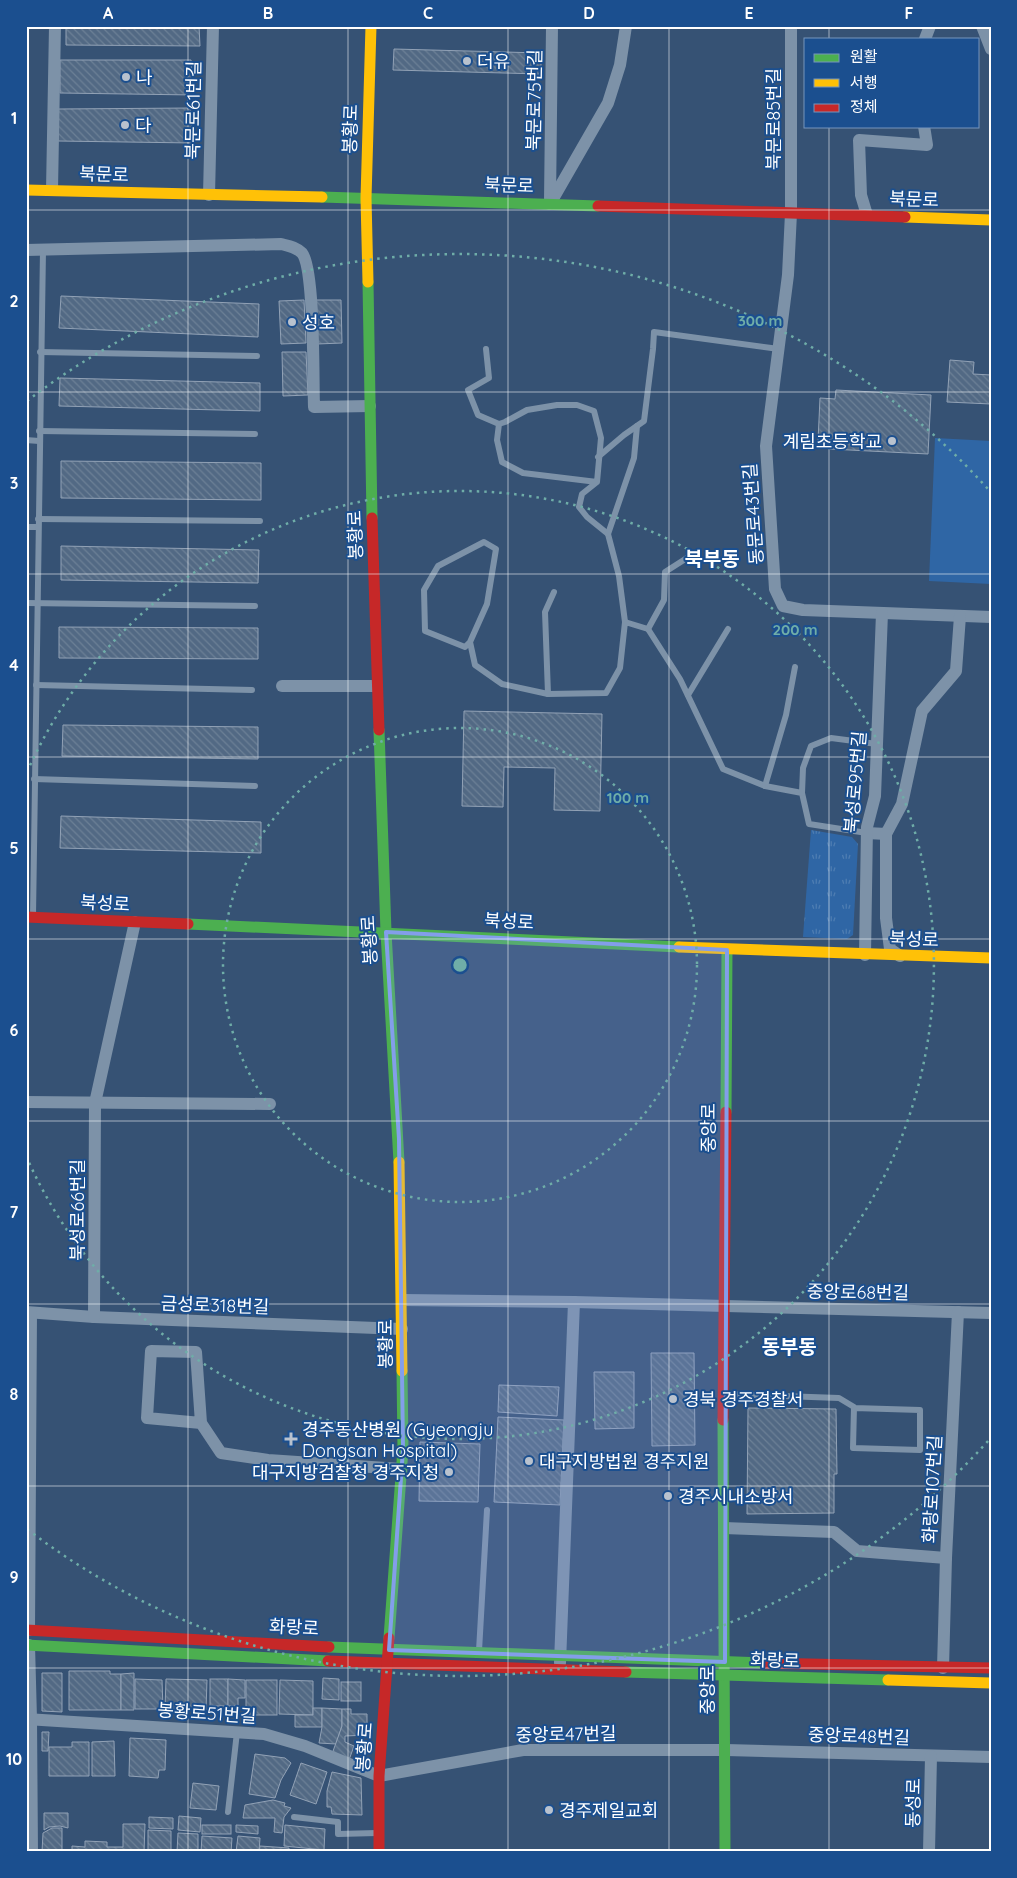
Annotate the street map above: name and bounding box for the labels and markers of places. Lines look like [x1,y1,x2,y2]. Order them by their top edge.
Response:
place label: 더유 [477,50,510,73]
marker: 더유 [461,55,473,67]
place label: 나 [136,66,153,89]
marker: 나 [120,71,132,83]
place label: 다 [135,114,152,137]
marker: 다 [119,119,131,131]
place label: 성호 [302,311,335,334]
marker: 성호 [286,316,298,328]
place label: 계림초등학교 [783,430,882,453]
marker: 계림초등학교 [886,435,898,447]
centre of rings [451,956,469,974]
place label: 경북 경주경찰서 [683,1388,804,1411]
marker: 경북 경주경찰서 [667,1393,679,1405]
place label: 경주동산병원 (Gyeongju Dongsan Hospital) [302,1418,494,1462]
marker: 경주동산병원 (Gyeongju Dongsan Hospital) [284,1432,298,1446]
place label: 대구지방법원 경주지원 [539,1450,710,1473]
marker: 대구지방법원 경주지원 [523,1455,535,1467]
place label: 대구지방검찰청 경주지청 [252,1461,439,1484]
marker: 대구지방검찰청 경주지청 [443,1466,455,1478]
place label: 경주시내소방서 [678,1485,794,1508]
marker: 경주시내소방서 [662,1490,674,1502]
place label: 경주제일교회 [559,1799,658,1822]
marker: 경주제일교회 [543,1804,555,1816]

